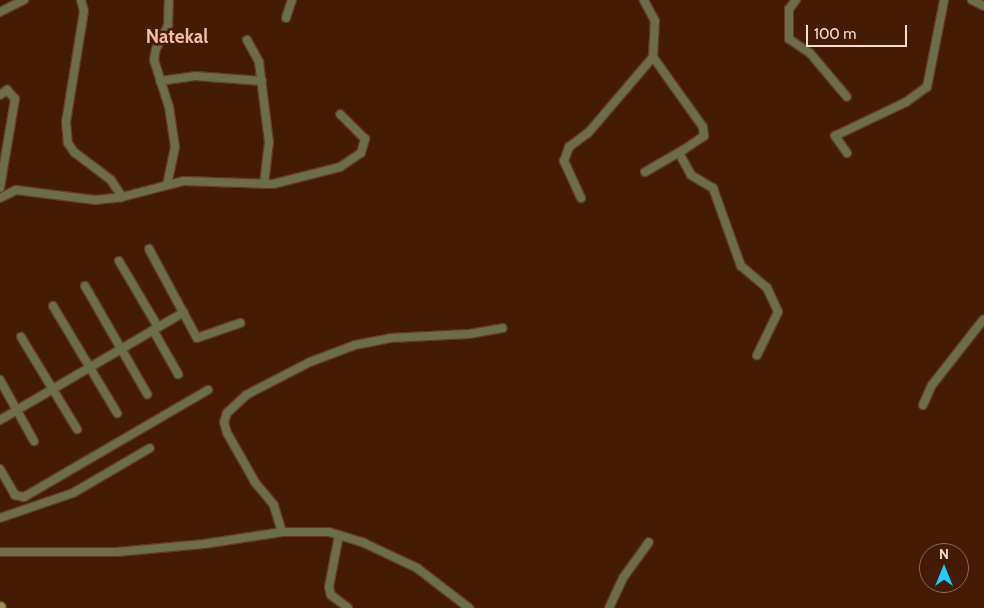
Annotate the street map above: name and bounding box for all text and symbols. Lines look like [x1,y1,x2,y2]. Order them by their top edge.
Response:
scale bar [809,15,910,47]
text: 100 m [814,25,856,43]
district label: Natekal [146,26,208,48]
north arrow [919,543,969,593]
text: N [939,545,949,563]

